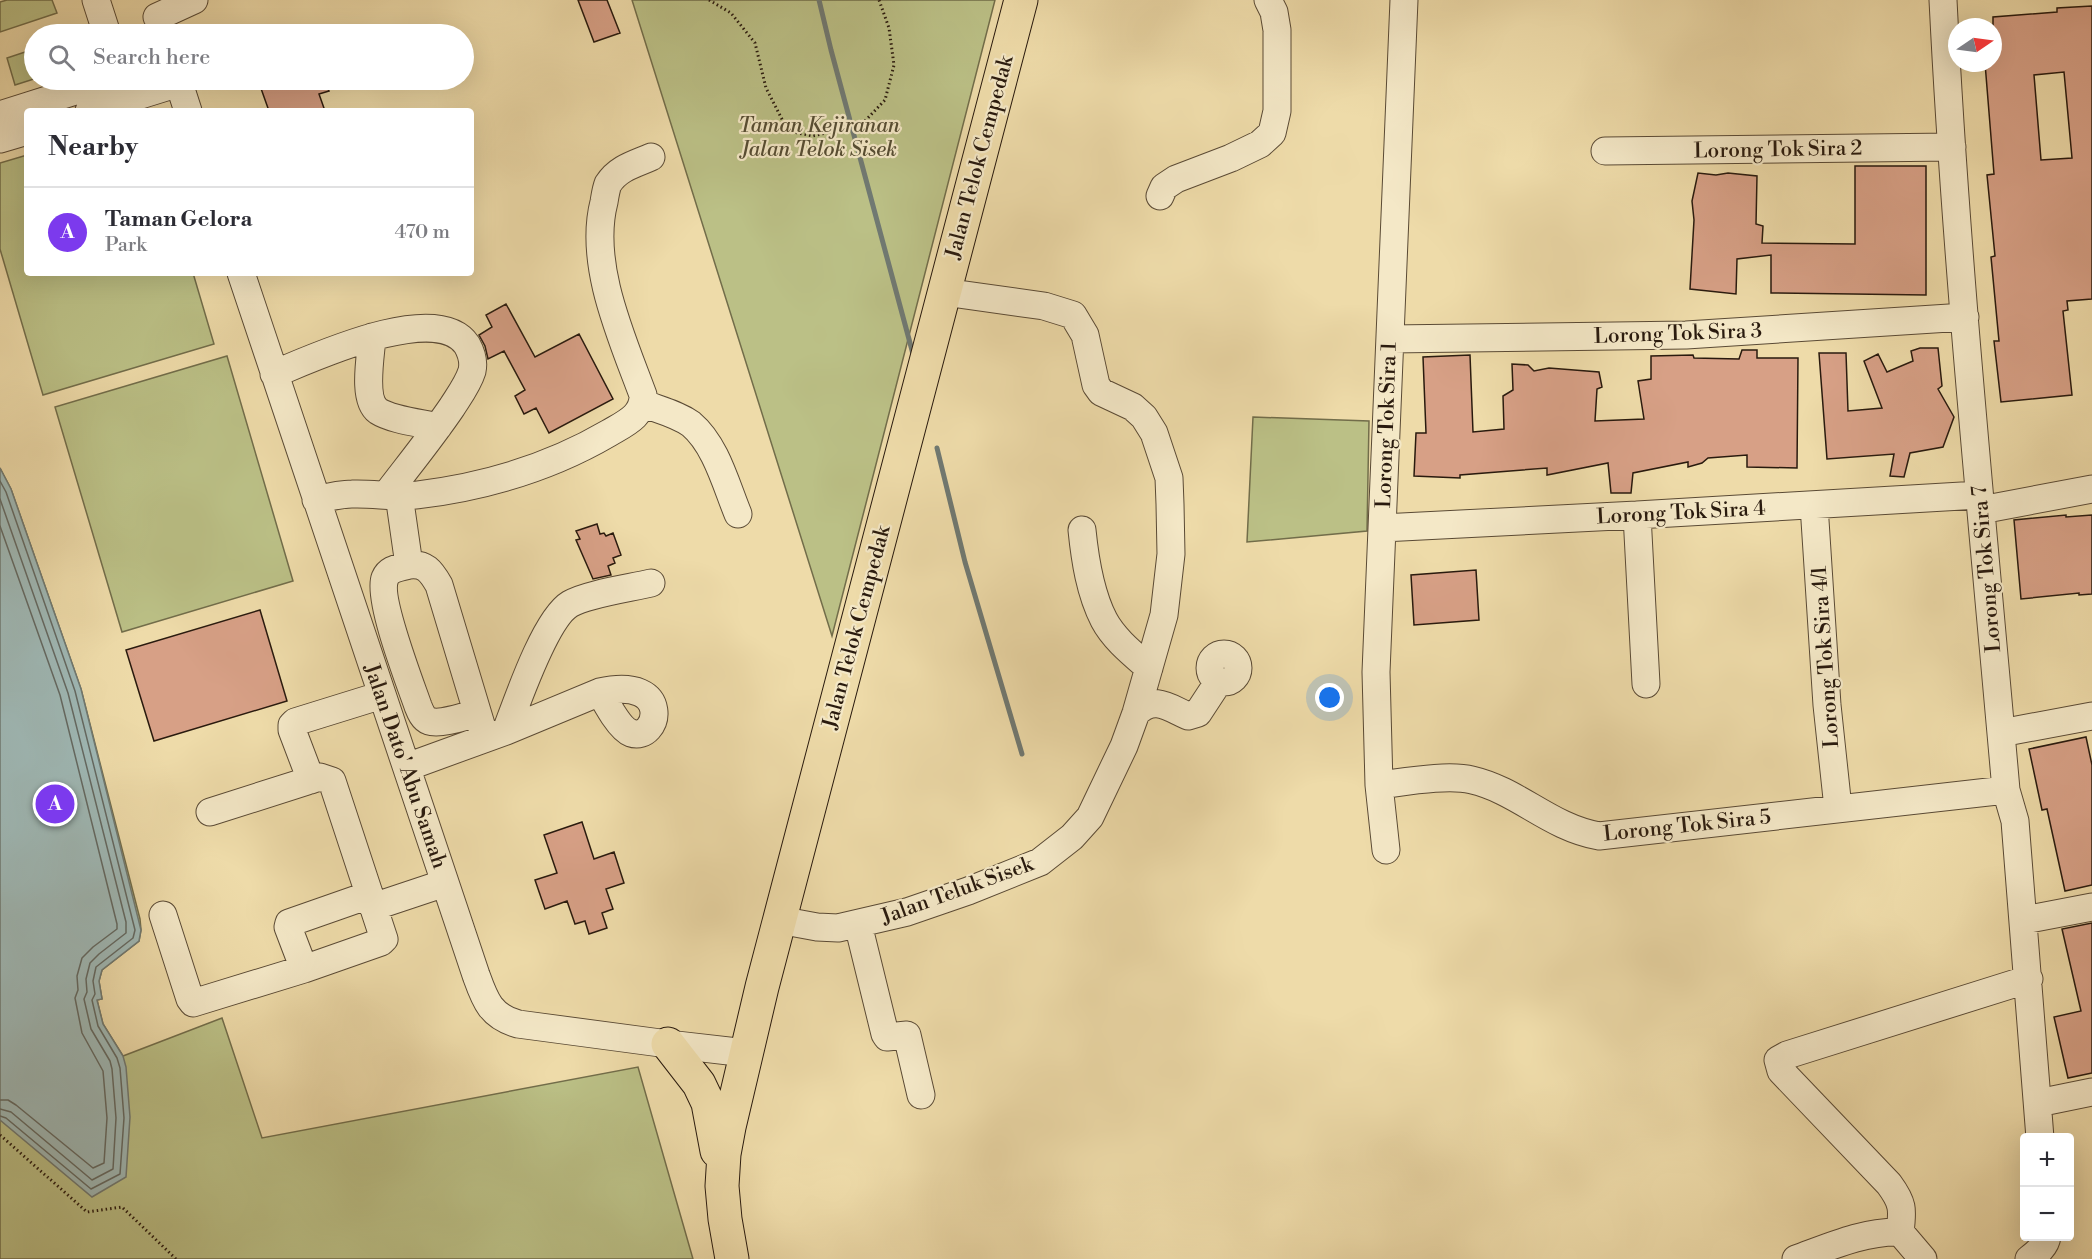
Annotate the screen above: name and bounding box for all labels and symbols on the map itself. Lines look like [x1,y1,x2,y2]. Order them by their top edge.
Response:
north arrow [1948,18,2002,72]
street label: Jalan Telok Cempedak [940,52,1020,263]
park label: Taman Kejiranan Jalan Telok Sisek [738,113,900,163]
street label: Lorong Tok Sira 2 [1693,136,1863,164]
street label: Lorong Tok Sira 3 [1593,318,1763,350]
street label: Lorong Tok Sira 1 [1371,342,1403,508]
street label: Lorong Tok Sira 7 [1967,484,2007,653]
street label: Lorong Tok Sira 4 [1596,496,1766,530]
street label: Jalan Telok Cempedak [817,522,897,733]
street label: Lorong Tok Sira 4/1 [1807,565,1845,749]
street label: Jalan Dato' Abu Samah [357,660,452,873]
your location [1315,683,1344,712]
pin: A [36,782,74,826]
street label: Lorong Tok Sira 5 [1602,804,1772,848]
street label: Jalan Teluk Sisek [877,851,1038,931]

